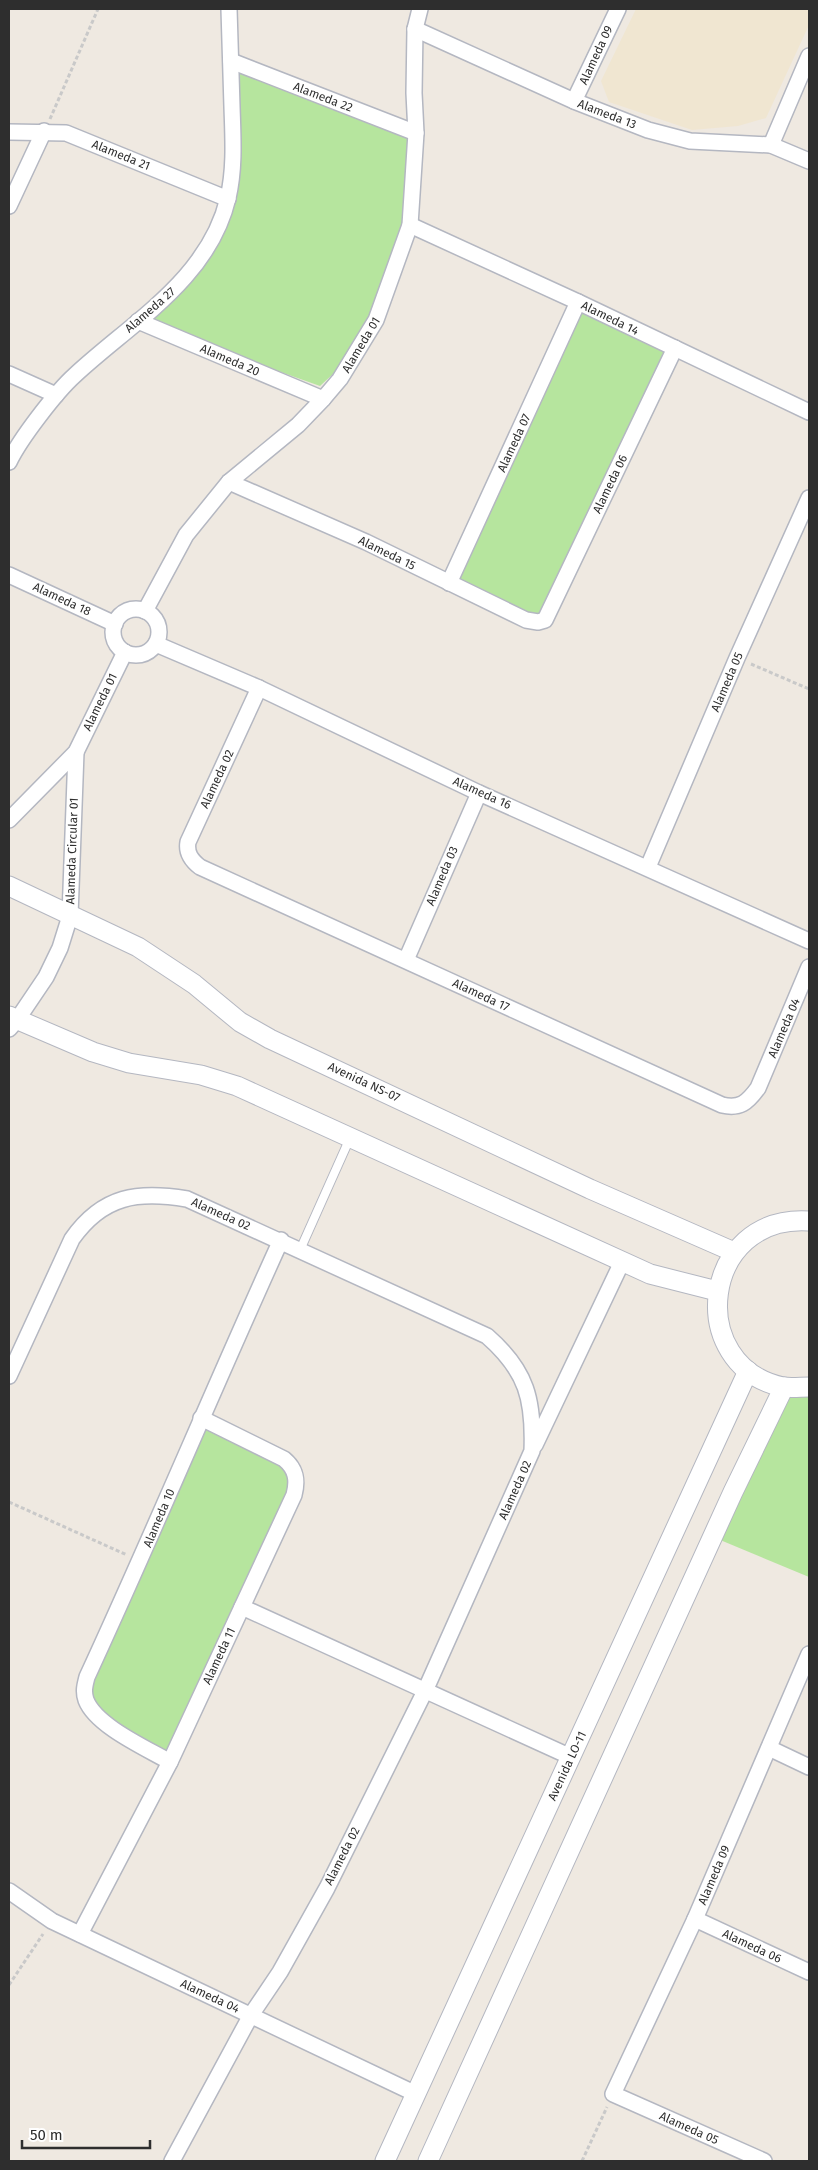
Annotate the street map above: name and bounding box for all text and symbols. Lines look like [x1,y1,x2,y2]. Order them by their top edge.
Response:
street label: Alameda 09 [576,23,616,87]
street label: Alameda 22 [291,79,355,115]
street label: Alameda 13 [576,96,638,132]
street label: Alameda 21 [90,137,152,173]
street label: Alameda 27 [122,284,178,336]
street label: Alameda 14 [579,298,642,338]
street label: Alameda 01 [339,315,383,375]
street label: Alameda 20 [198,341,262,379]
street label: Alameda 07 [494,412,534,474]
street label: Alameda 06 [590,452,630,516]
street label: Alameda 15 [356,533,418,573]
street label: Alameda 18 [31,579,94,619]
street label: Alameda 05 [708,650,746,714]
street label: Alameda 01 [80,671,120,733]
street label: Alameda 02 [197,747,237,811]
street label: Alameda 16 [451,774,513,812]
street label: Alameda Circular 01 [63,797,81,905]
street label: Alameda 03 [423,844,461,908]
street label: Alameda 17 [450,976,512,1014]
street label: Alameda 04 [765,995,803,1060]
street label: Avenida NS-07 [326,1059,402,1105]
street label: Alameda 02 [189,1195,253,1233]
street label: Alameda 02 [496,1458,534,1522]
street label: Alameda 10 [140,1486,178,1549]
street label: Alameda 11 [200,1625,238,1687]
street label: Avenida LO-11 [545,1729,589,1803]
street label: Alameda 02 [321,1825,363,1887]
street label: Alameda 09 [695,1843,733,1907]
street label: Alameda 06 [720,1926,784,1966]
street label: Alameda 04 [178,1976,242,2016]
street label: Alameda 05 [657,2109,721,2147]
scale bar [22,2118,150,2150]
text: 50 m [30,2126,63,2144]

